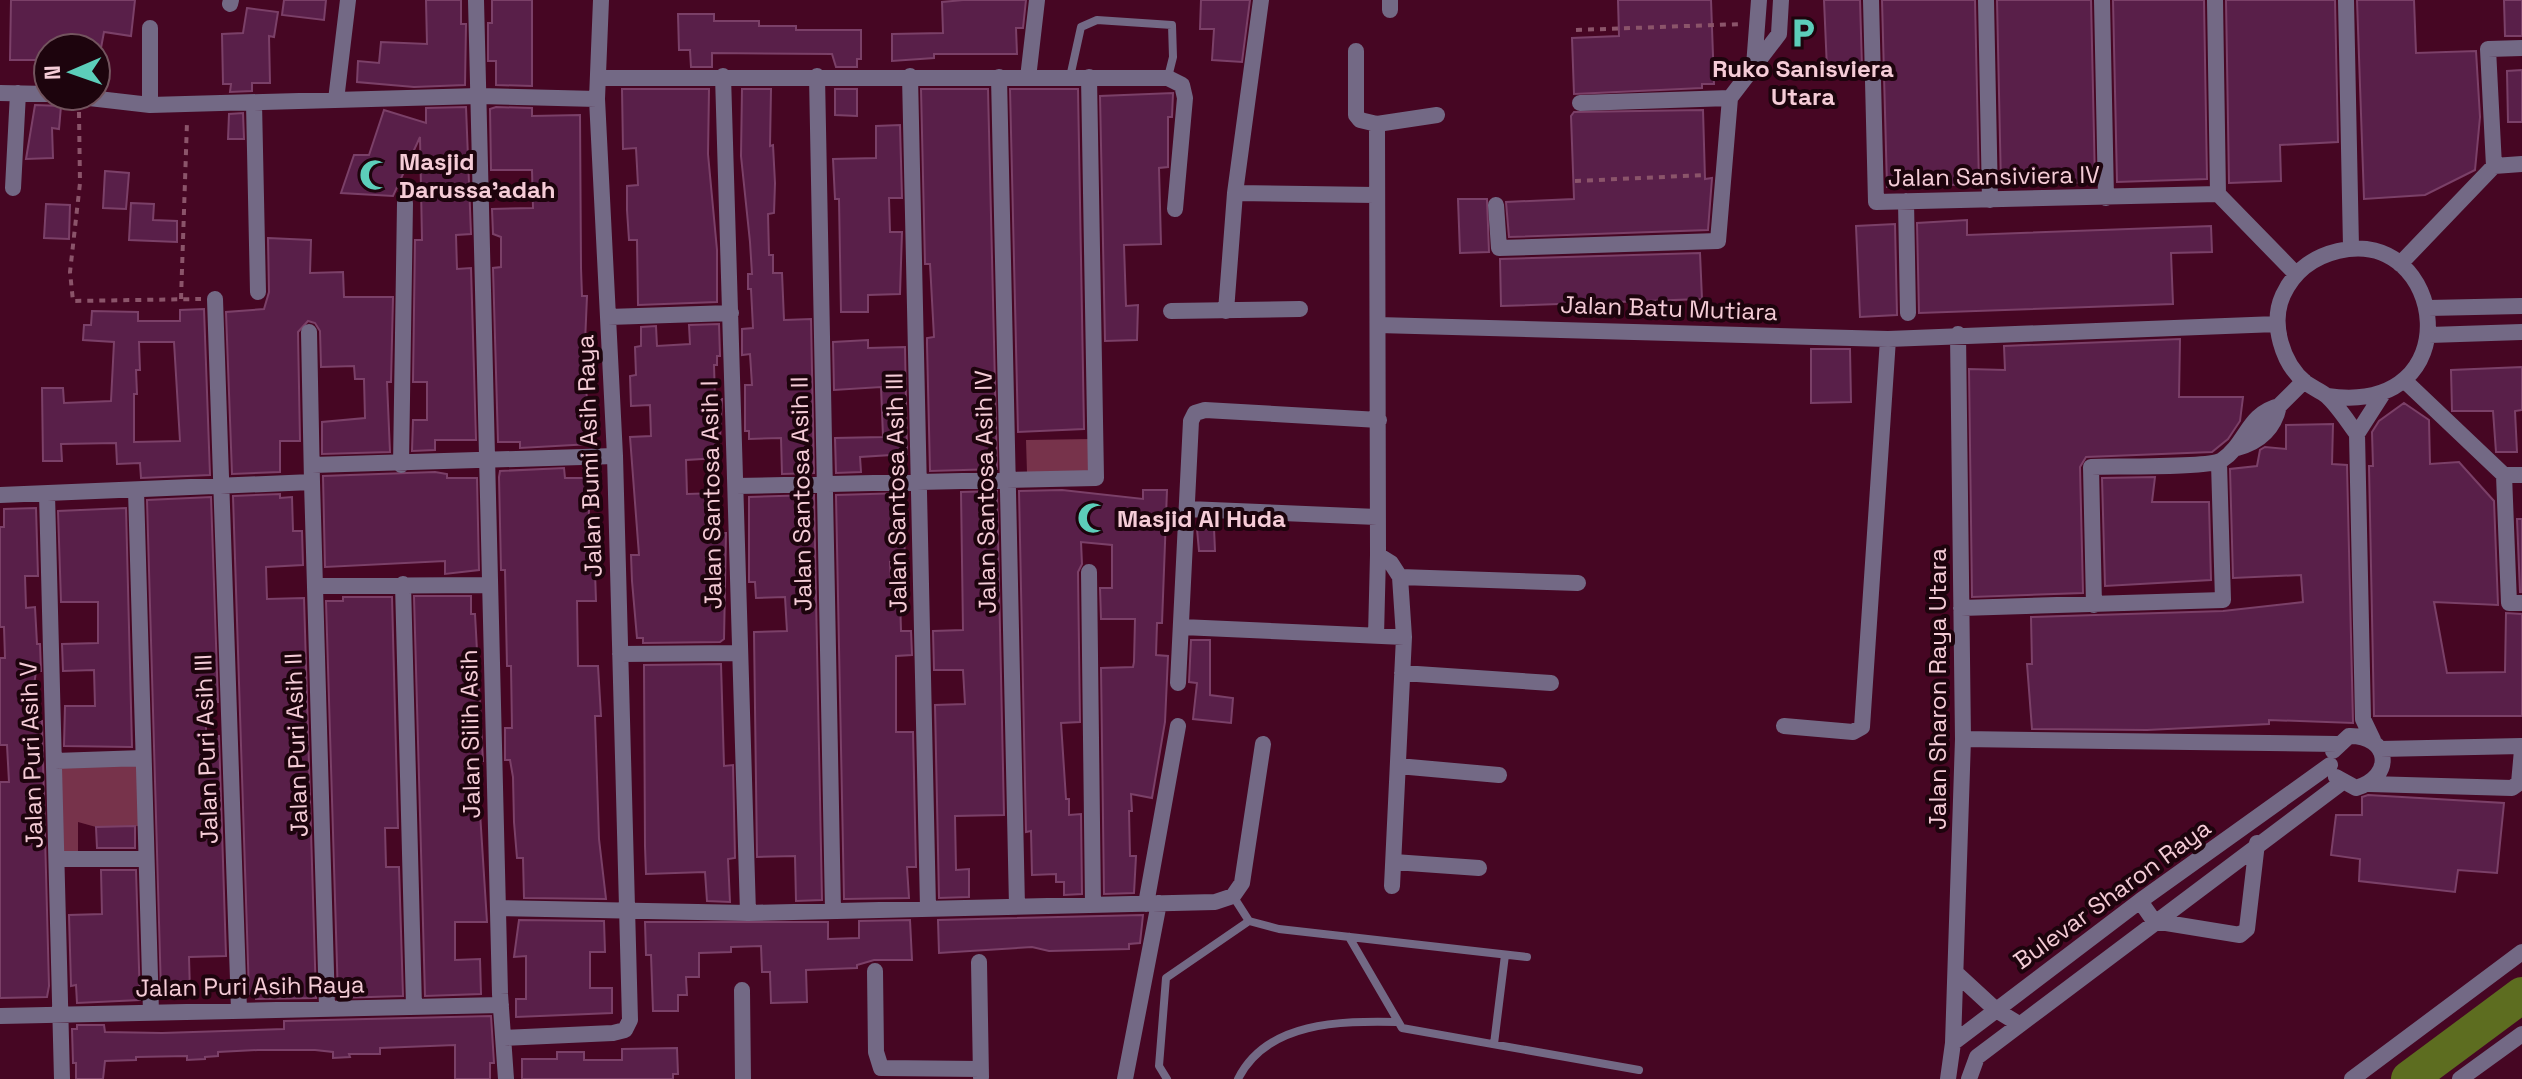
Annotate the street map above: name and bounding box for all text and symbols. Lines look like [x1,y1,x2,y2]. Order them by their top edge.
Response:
parking icon: Ruko Sanisviera Utara [1786,16,1820,50]
north arrow [32,32,112,112]
place label: Ruko Sanisviera Utara [1712,53,1894,112]
text: N [38,65,66,81]
place label: Masjid Darussa'adah [399,146,556,205]
mosque icon: Masjid Darussa'adah [358,158,392,192]
street label: Jalan Sansiviera IV [1888,159,2100,193]
street label: Jalan Batu Mutiara [1560,289,1778,327]
street label: Jalan Bumi Asih Raya [569,334,609,578]
street label: Jalan Santosa Asih IV [967,370,1003,614]
street label: Jalan Santosa Asih III [878,372,914,614]
street label: Jalan Santosa Asih II [783,376,819,612]
street label: Jalan Santosa Asih I [694,380,728,610]
mosque icon: Masjid Al Huda [1076,501,1110,535]
place label: Masjid Al Huda [1117,503,1286,534]
street label: Jalan Sharon Raya Utara [1922,548,1953,830]
street label: Jalan Silih Asih [453,649,487,819]
street label: Jalan Puri Asih II [277,652,315,838]
street label: Jalan Puri Asih III [187,654,225,844]
street label: Jalan Puri Asih V [12,661,50,849]
street label: Bulevar Sharon Raya [2007,812,2217,976]
street label: Jalan Puri Asih Raya [135,968,365,1004]

